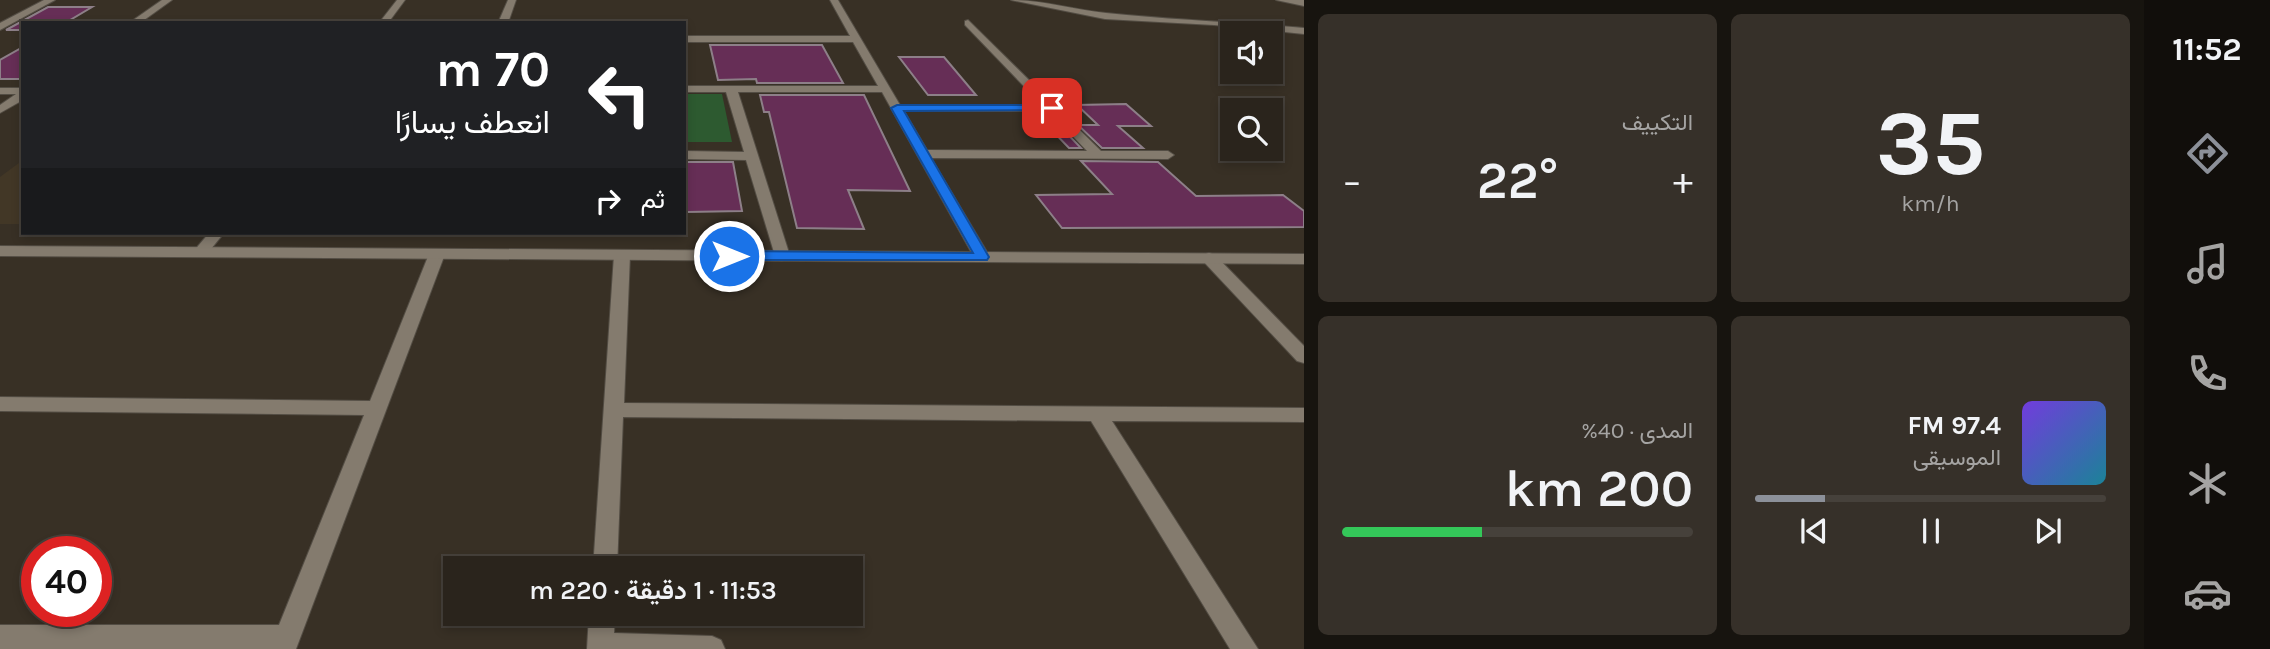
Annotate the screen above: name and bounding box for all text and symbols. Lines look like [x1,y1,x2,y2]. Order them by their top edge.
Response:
map controls [1220,21,1283,161]
button: sound [1220,21,1283,84]
text: 11:52 [2172,31,2242,68]
text: 70 m [436,41,550,98]
icon: left [574,49,665,140]
pin [1022,78,1082,138]
icon: arrive [1033,89,1071,127]
text: 35 [1876,91,1985,197]
button: search [1220,98,1283,161]
text: انعطف يسارًا [395,104,550,141]
text: التكييف [1622,109,1693,136]
icon: directions [2183,129,2232,178]
text: 22° [1477,150,1558,211]
text: − [1342,159,1362,204]
text: + [1673,159,1693,204]
icon: right [589,182,627,220]
text: ثم [641,184,665,215]
text: km/h [1901,190,1960,217]
position arrow [692,219,766,293]
icon: music [2183,239,2232,288]
icon: phone [2183,349,2232,398]
text: 97.4 FM [1908,410,2001,441]
text: المدى · 40% [1581,417,1693,444]
text: الموسيقى [1913,444,2001,471]
text: 200 km [1505,458,1693,519]
icon: climate [2183,459,2232,508]
icon: previous [1795,512,1833,550]
icon: pause [1912,512,1950,550]
icon: next [2029,512,2067,550]
speed limit sign: 40 [21,536,112,627]
icon: car [2183,569,2232,618]
text: 11:53 · 1 دقيقة · 220 m [529,575,777,606]

